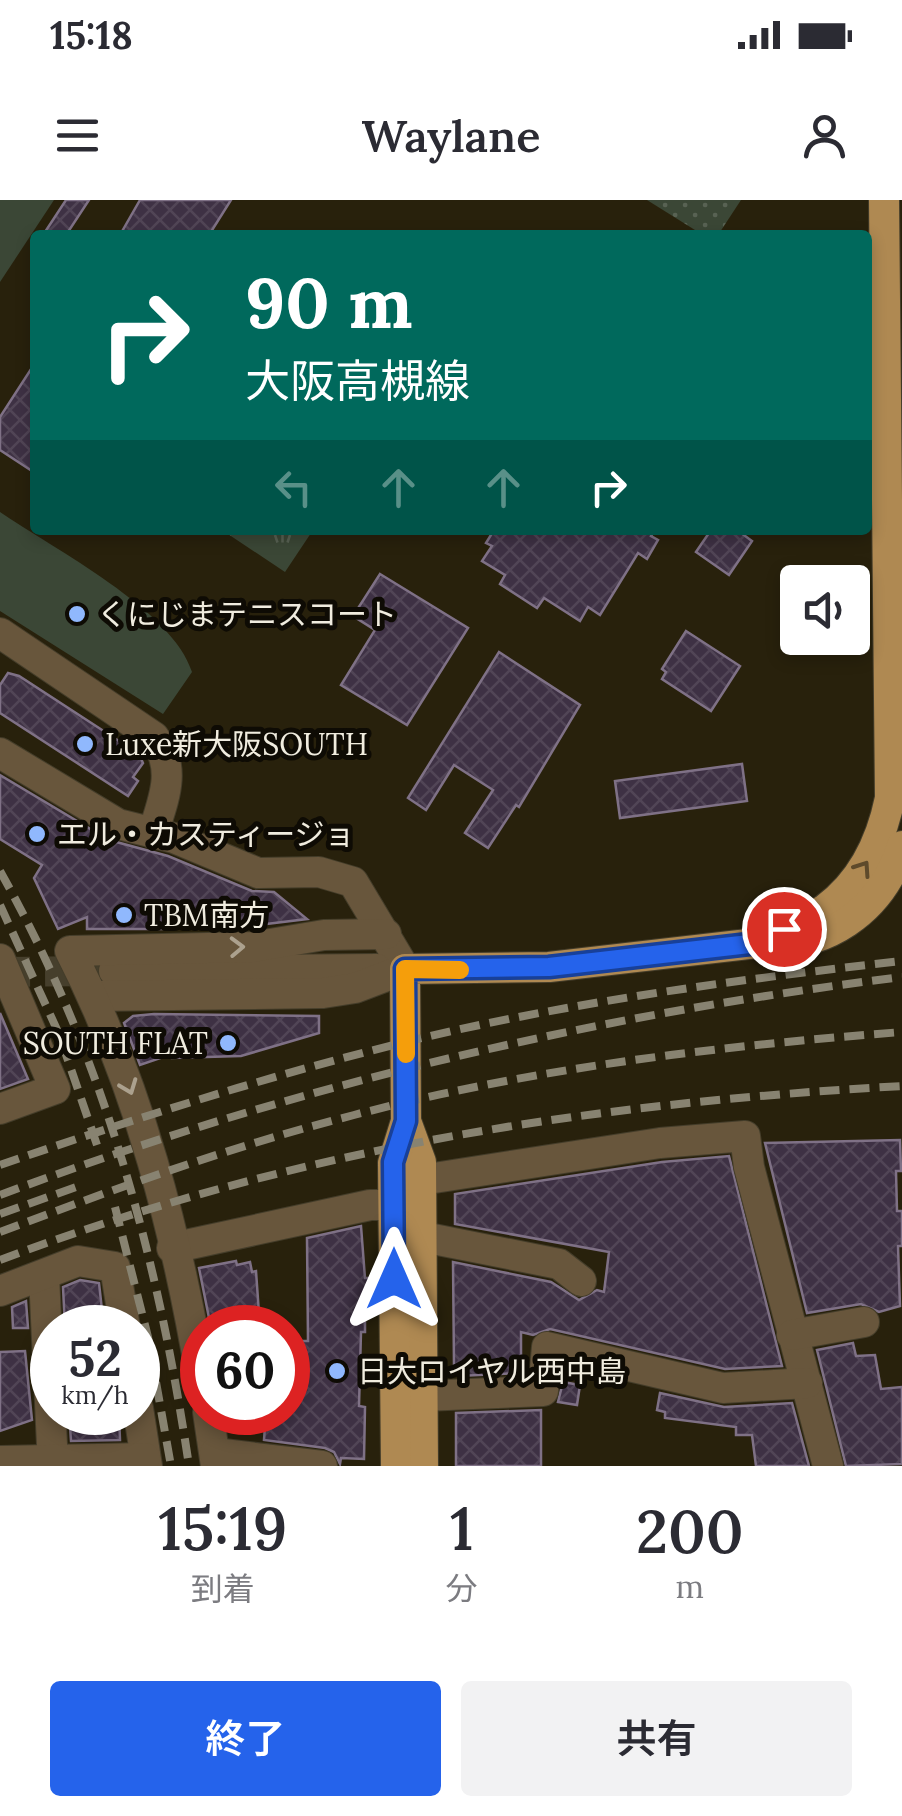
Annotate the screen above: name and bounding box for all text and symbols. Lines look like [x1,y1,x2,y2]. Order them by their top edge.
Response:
text: 15:18 [50,11,133,59]
text: Waylane [361,107,541,164]
icon: menu [50,108,105,163]
icon: person [797,108,852,163]
text: 90 m [245,258,413,347]
icon: right [80,270,210,400]
text: 大阪高槻線 [245,352,470,409]
icon: left [266,460,321,515]
icon: ahead [371,460,426,515]
icon: ahead [476,460,531,515]
icon: right [581,460,636,515]
map controls [780,565,870,655]
button: sound [780,565,870,655]
place label: くにじまテニスコート [97,595,397,633]
marker: くにじまテニスコート [66,603,88,625]
place label: Luxe新大阪SOUTH [105,725,368,763]
marker: Luxe新大阪SOUTH [74,733,96,755]
place label: エル・カスティージョ [57,815,355,853]
marker: エル・カスティージョ [26,823,48,845]
one-way arrow [851,860,869,879]
pin [742,887,827,972]
place label: TBM南方 [144,896,269,934]
icon: arrive [757,902,812,957]
marker: TBM南方 [113,904,135,926]
one-way arrow [230,936,246,957]
place label: SOUTH FLAT [23,1024,208,1062]
marker: SOUTH FLAT [217,1032,239,1054]
one-way arrow [118,1077,138,1095]
position arrow [342,1227,446,1331]
speed limit sign: 60 [180,1305,310,1435]
text: 52 [68,1326,122,1390]
place label: 日大ロイヤル西中島 [357,1352,626,1390]
marker: 日大ロイヤル西中島 [326,1360,348,1382]
text: km/h [61,1379,129,1411]
text: 15:19 [158,1490,287,1566]
text: 1 [450,1490,473,1566]
text: 200 [636,1493,744,1569]
text: m [676,1566,704,1607]
text: 到着 [191,1568,255,1609]
text: 分 [446,1568,478,1609]
button: 終了 [50,1681,441,1796]
button: 共有 [461,1681,852,1796]

